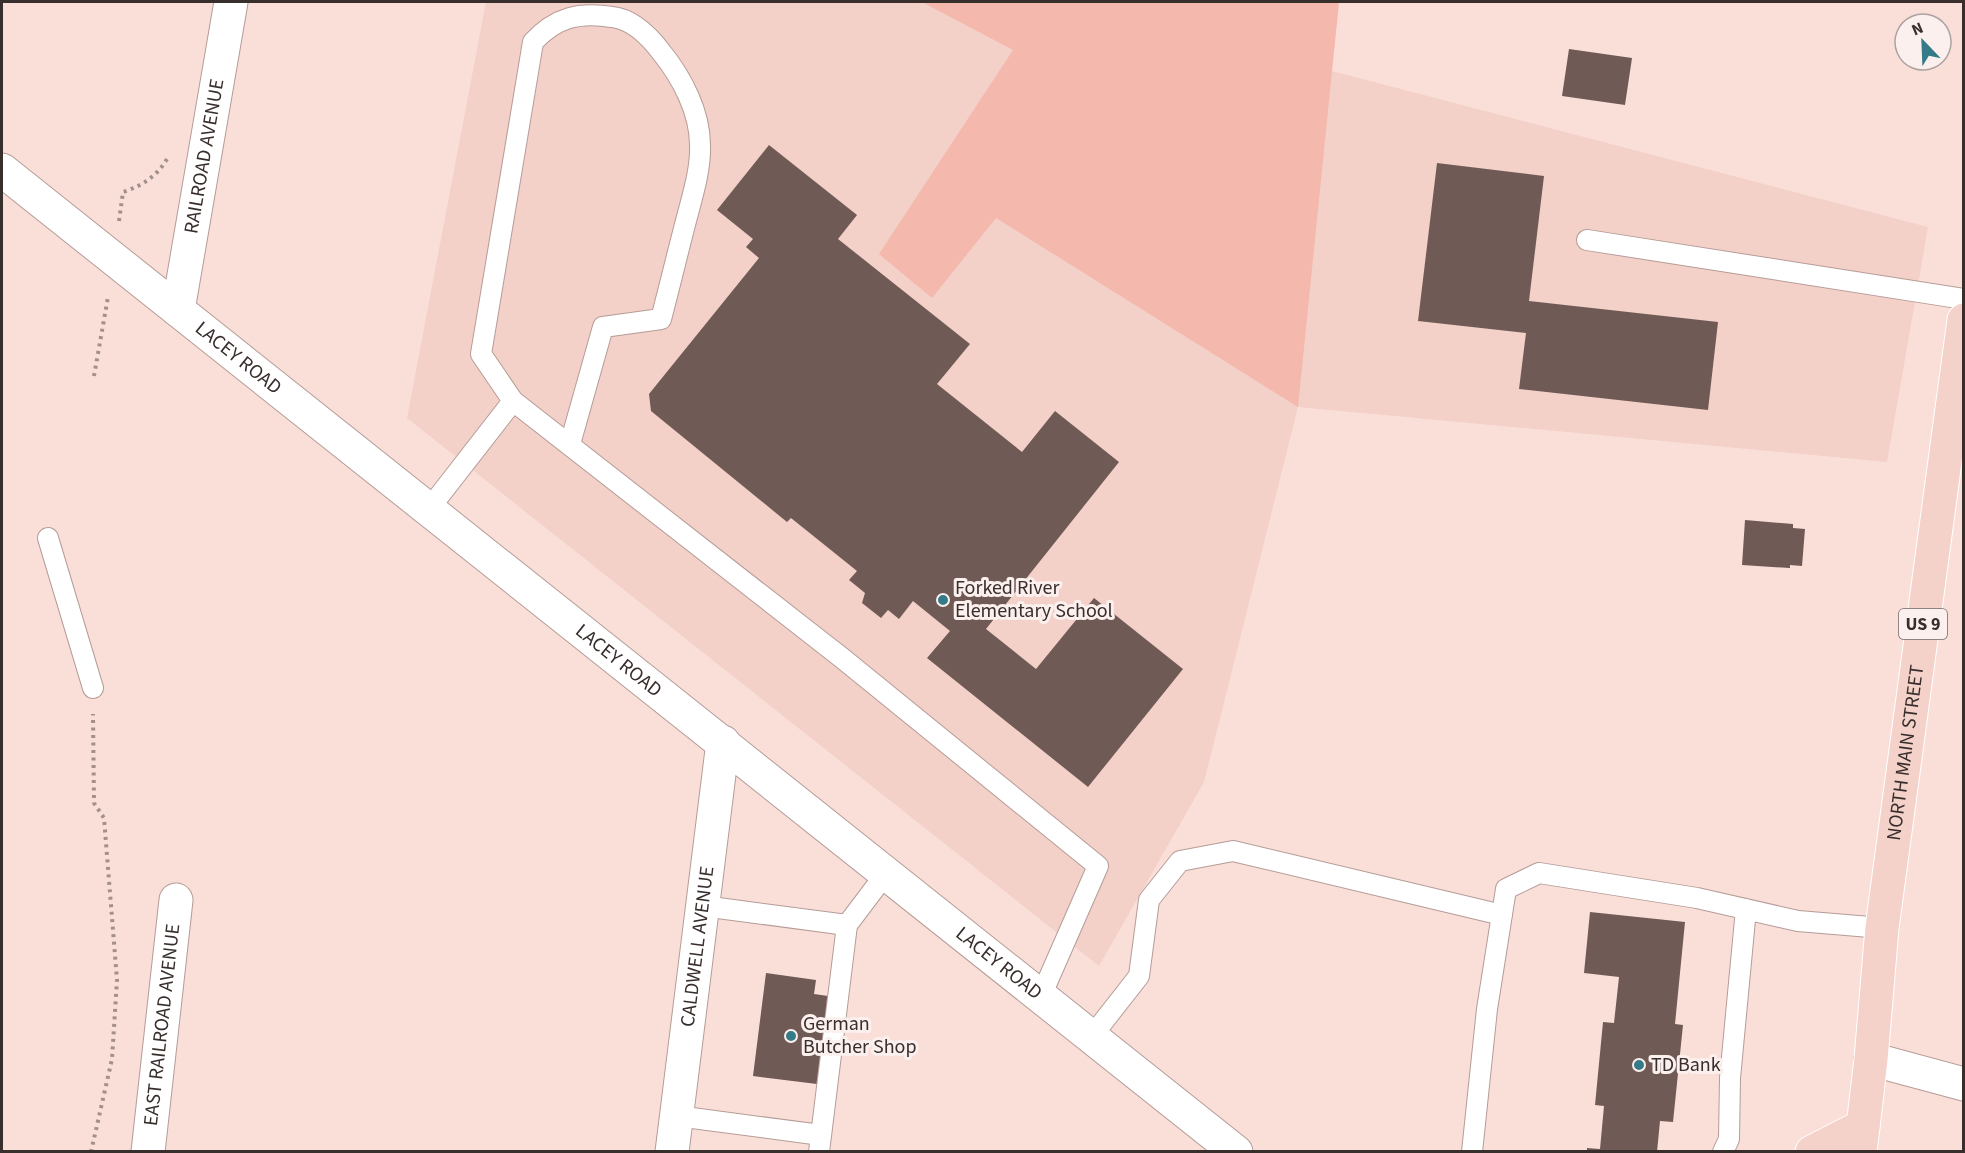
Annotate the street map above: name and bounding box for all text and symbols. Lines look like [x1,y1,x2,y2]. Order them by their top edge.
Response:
north arrow [1893,12,1953,72]
text: N [1908,17,1927,41]
street label: RAILROAD AVENUE [177,77,232,236]
street label: LACEY ROAD [189,315,288,401]
place label: Forked River Elementary School [955,574,1113,625]
marker: Forked River Elementary School [936,593,950,607]
road number: US 9 [1899,609,1947,639]
street label: LACEY ROAD [569,617,668,704]
street label: NORTH MAIN STREET [1880,663,1931,842]
street label: CALDWELL AVENUE [674,865,721,1029]
street label: LACEY ROAD [950,920,1048,1007]
street label: EAST RAILROAD AVENUE [137,922,187,1127]
place label: German Butcher Shop [803,1010,917,1061]
marker: German Butcher Shop [784,1029,798,1043]
place label: TD Bank [1651,1051,1721,1079]
marker: TD Bank [1632,1058,1646,1072]

